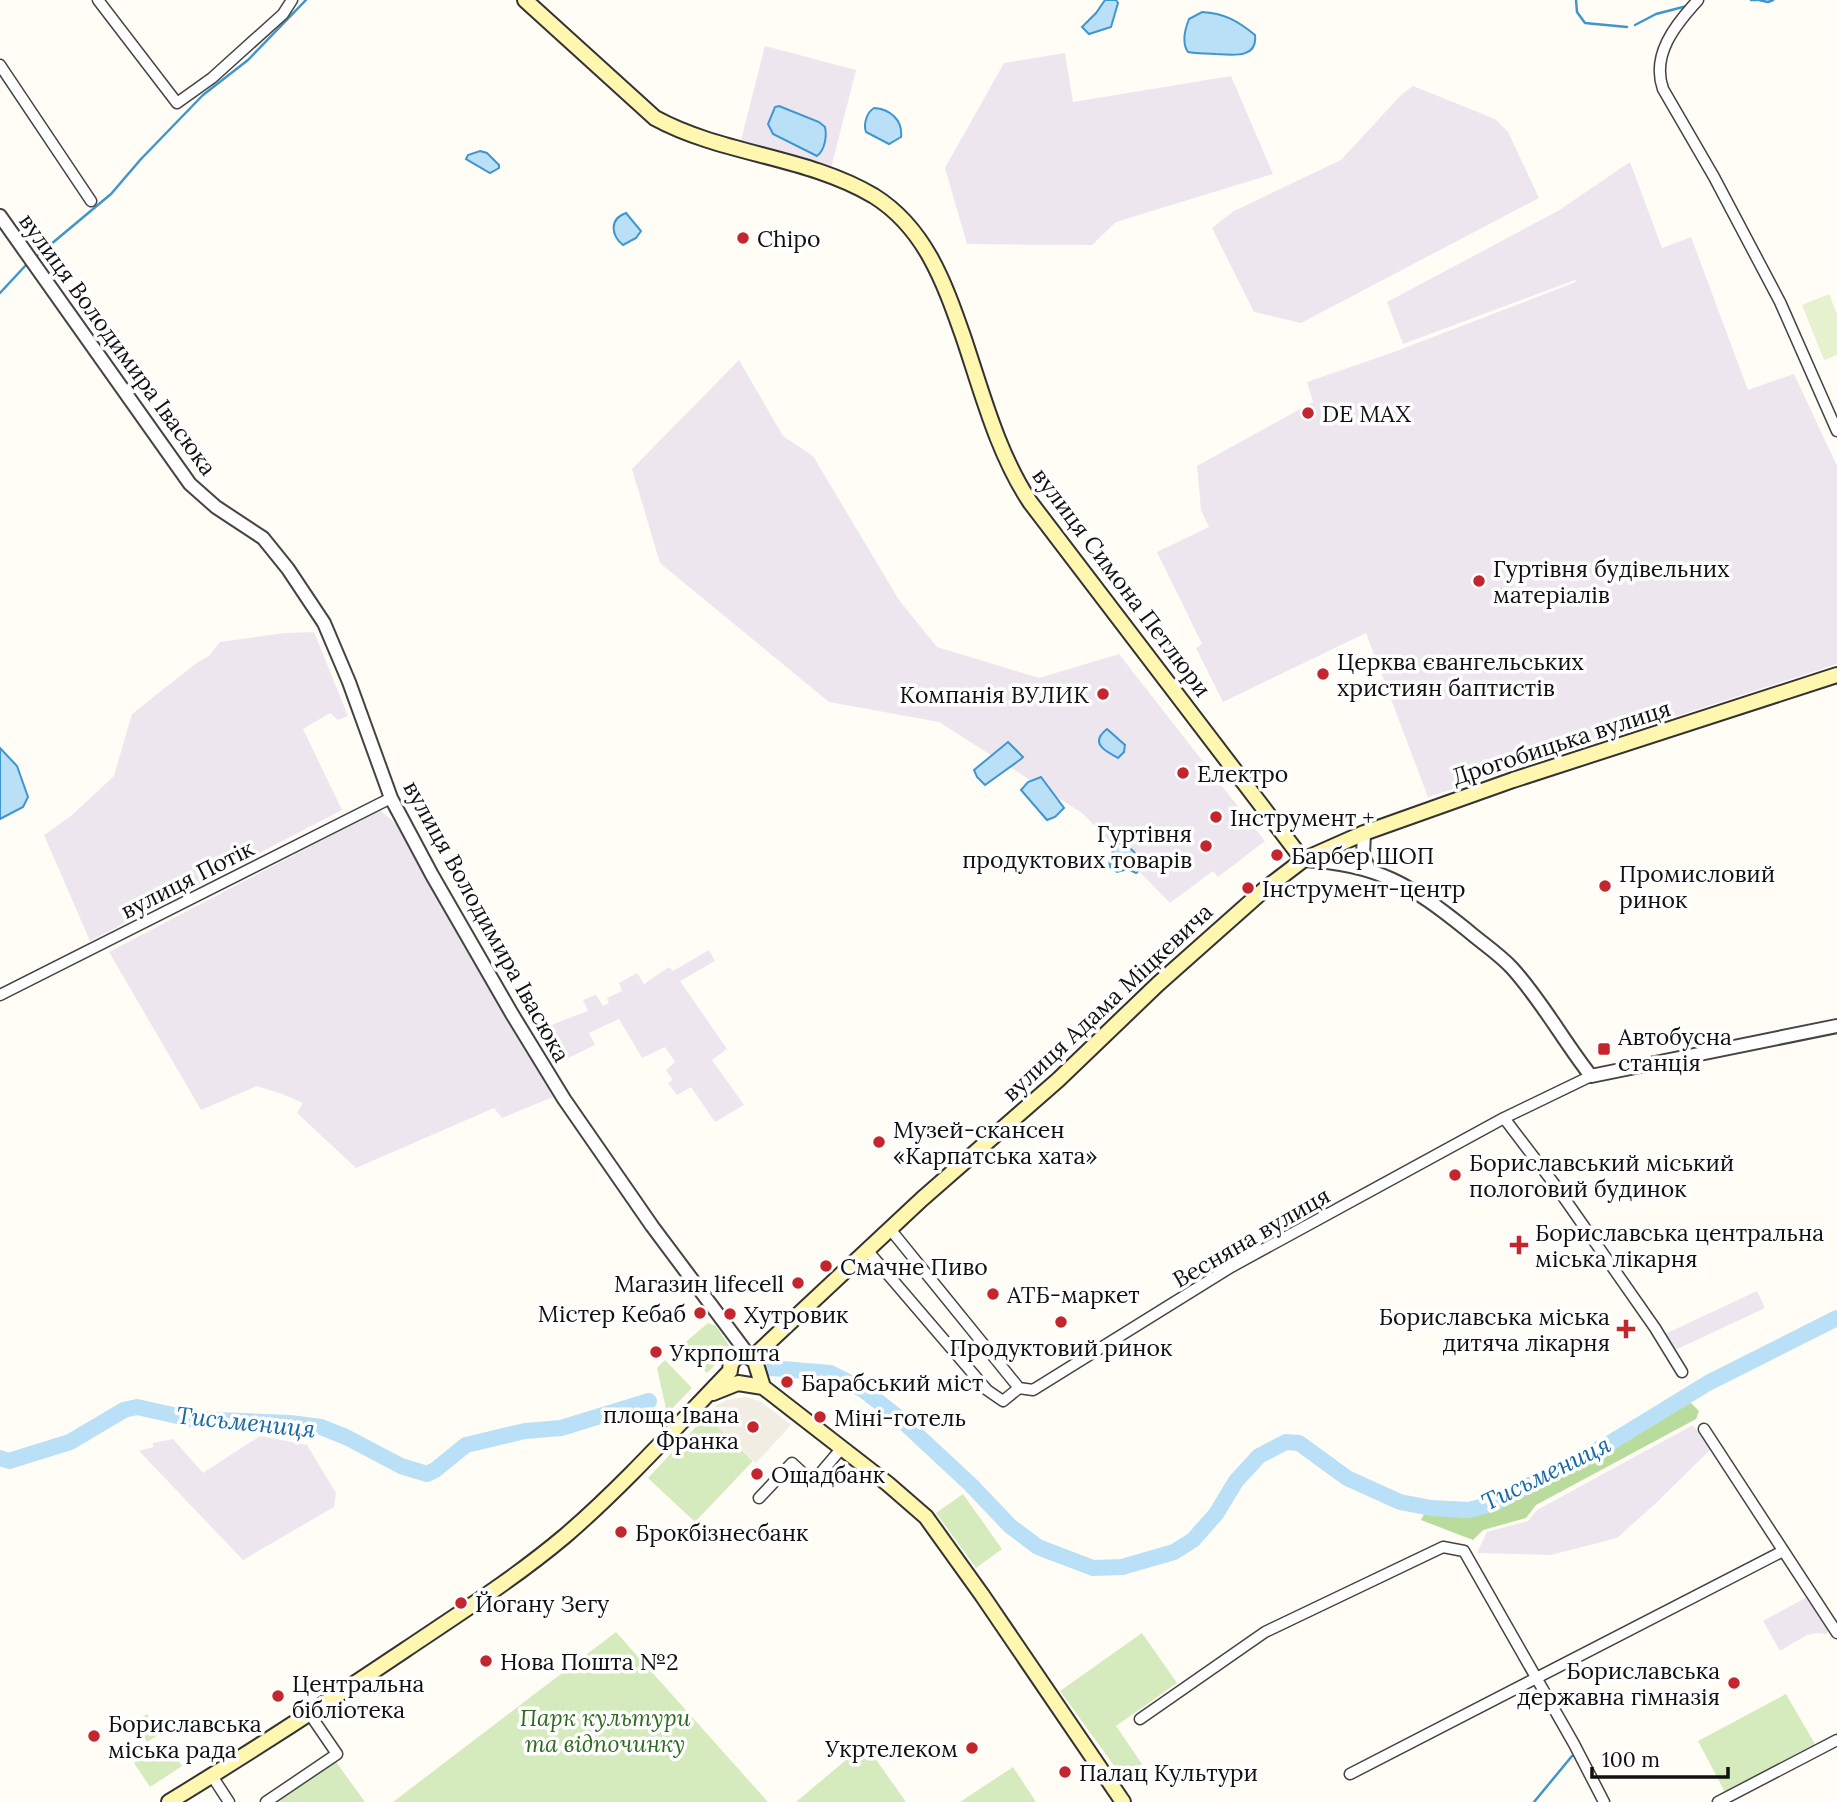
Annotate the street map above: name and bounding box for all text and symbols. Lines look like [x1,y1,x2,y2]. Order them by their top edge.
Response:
street label: вулиця Володимира Івасюка [13,207,223,481]
place label: Chipo [757,224,821,253]
marker: Chipo [735,230,751,246]
place label: DE MAX [1322,399,1412,428]
marker: DE MAX [1300,405,1316,421]
street label: вулиця Симона Петлюри [1026,462,1218,702]
place label: Гуртівня будівельних матеріалів [1493,554,1729,609]
marker: Гуртівня будівельних матеріалів [1471,573,1487,589]
place label: Церква євангельських християн баптистів [1337,647,1584,702]
marker: Церква євангельських християн баптистів [1315,666,1331,682]
place label: Компанія ВУЛИК [900,680,1089,709]
marker: Компанія ВУЛИК [1095,686,1111,702]
street label: Дрогобицька вулиця [1448,693,1674,791]
place label: Електро [1197,759,1288,788]
marker: Електро [1175,765,1191,781]
street label: вулиця Володимира Івасюка [397,775,577,1067]
place label: Інструмент + [1230,803,1375,832]
marker: Інструмент + [1208,809,1224,825]
place label: Гуртівня продуктових товарів [962,819,1192,874]
street label: вулиця Потік [116,833,259,925]
marker: Гуртівня продуктових товарів [1198,838,1214,854]
place label: Барбер ШОП [1291,841,1434,870]
marker: Барбер ШОП [1269,847,1285,863]
place label: Промисловий ринок [1619,859,1775,914]
place label: Інструмент-центр [1262,874,1466,903]
marker: Промисловий ринок [1597,878,1613,894]
marker: Інструмент-центр [1240,880,1256,896]
street label: вулиця Адама Міцкевича [996,897,1218,1107]
place label: Автобусна станція [1617,1022,1732,1077]
marker: Автобусна станція [1596,1041,1612,1057]
place label: Музей-скансен «Карпатська хата» [893,1115,1098,1170]
marker: Музей-скансен «Карпатська хата» [871,1134,887,1150]
place label: Бориславський міський пологовий будинок [1469,1148,1734,1203]
marker: Бориславський міський пологовий будинок [1447,1167,1463,1183]
street label: Весняна вулиця [1167,1180,1335,1294]
place label: Бориславська центральна міська лікарня [1535,1218,1824,1273]
marker: Бориславська центральна міська лікарня [1509,1235,1529,1255]
place label: Смачне Пиво [840,1252,988,1281]
marker: Смачне Пиво [818,1258,834,1274]
place label: Магазин lifecell [614,1269,784,1298]
marker: Магазин lifecell [790,1275,806,1291]
place label: АТБ-маркет [1006,1280,1140,1309]
marker: АТБ-маркет [985,1286,1001,1302]
place label: Містер Кебаб [538,1299,686,1328]
place label: Хутровик [744,1300,849,1329]
place label: Бориславська міська дитяча лікарня [1379,1302,1610,1357]
marker: Містер Кебаб [692,1305,708,1321]
marker: Хутровик [722,1306,738,1322]
marker: Продуктовий ринок [1053,1314,1069,1330]
marker: Бориславська міська дитяча лікарня [1616,1319,1636,1339]
place label: Продуктовий ринок [950,1333,1173,1362]
place label: Укрпошта [669,1338,780,1367]
marker: Укрпошта [648,1344,664,1360]
place label: Барабський міст [801,1368,983,1397]
marker: Барабський міст [779,1374,795,1390]
water label: Тисьмениця [175,1399,318,1445]
place label: площа Івана Франка [603,1400,739,1455]
place label: Міні-готель [834,1403,966,1432]
marker: Міні-готель [812,1409,828,1425]
marker: площа Івана Франка [745,1419,761,1435]
water label: Тисьмениця [1477,1428,1616,1518]
place label: Ощадбанк [771,1460,886,1489]
marker: Ощадбанк [749,1466,765,1482]
place label: Брокбізнесбанк [635,1518,809,1547]
marker: Брокбізнесбанк [613,1524,629,1540]
place label: Йогану Зегу [475,1589,610,1618]
marker: Йогану Зегу [453,1595,469,1611]
place label: Нова Пошта №2 [500,1647,679,1676]
marker: Нова Пошта №2 [478,1653,494,1669]
place label: Бориславська державна гімназія [1517,1656,1720,1711]
place label: Центральна бібліотека [292,1669,425,1724]
marker: Бориславська державна гімназія [1726,1675,1742,1691]
marker: Центральна бібліотека [270,1688,286,1704]
park label: Парк культури та відпочинку [520,1703,691,1758]
place label: Бориславська міська рада [108,1709,262,1764]
marker: Бориславська міська рада [86,1728,102,1744]
place label: Укртелеком [824,1734,958,1763]
scale bar [1592,1736,1728,1780]
marker: Укртелеком [964,1740,980,1756]
text: 100 m [1602,1746,1660,1773]
place label: Палац Культури [1079,1758,1258,1787]
marker: Палац Культури [1057,1764,1073,1780]

